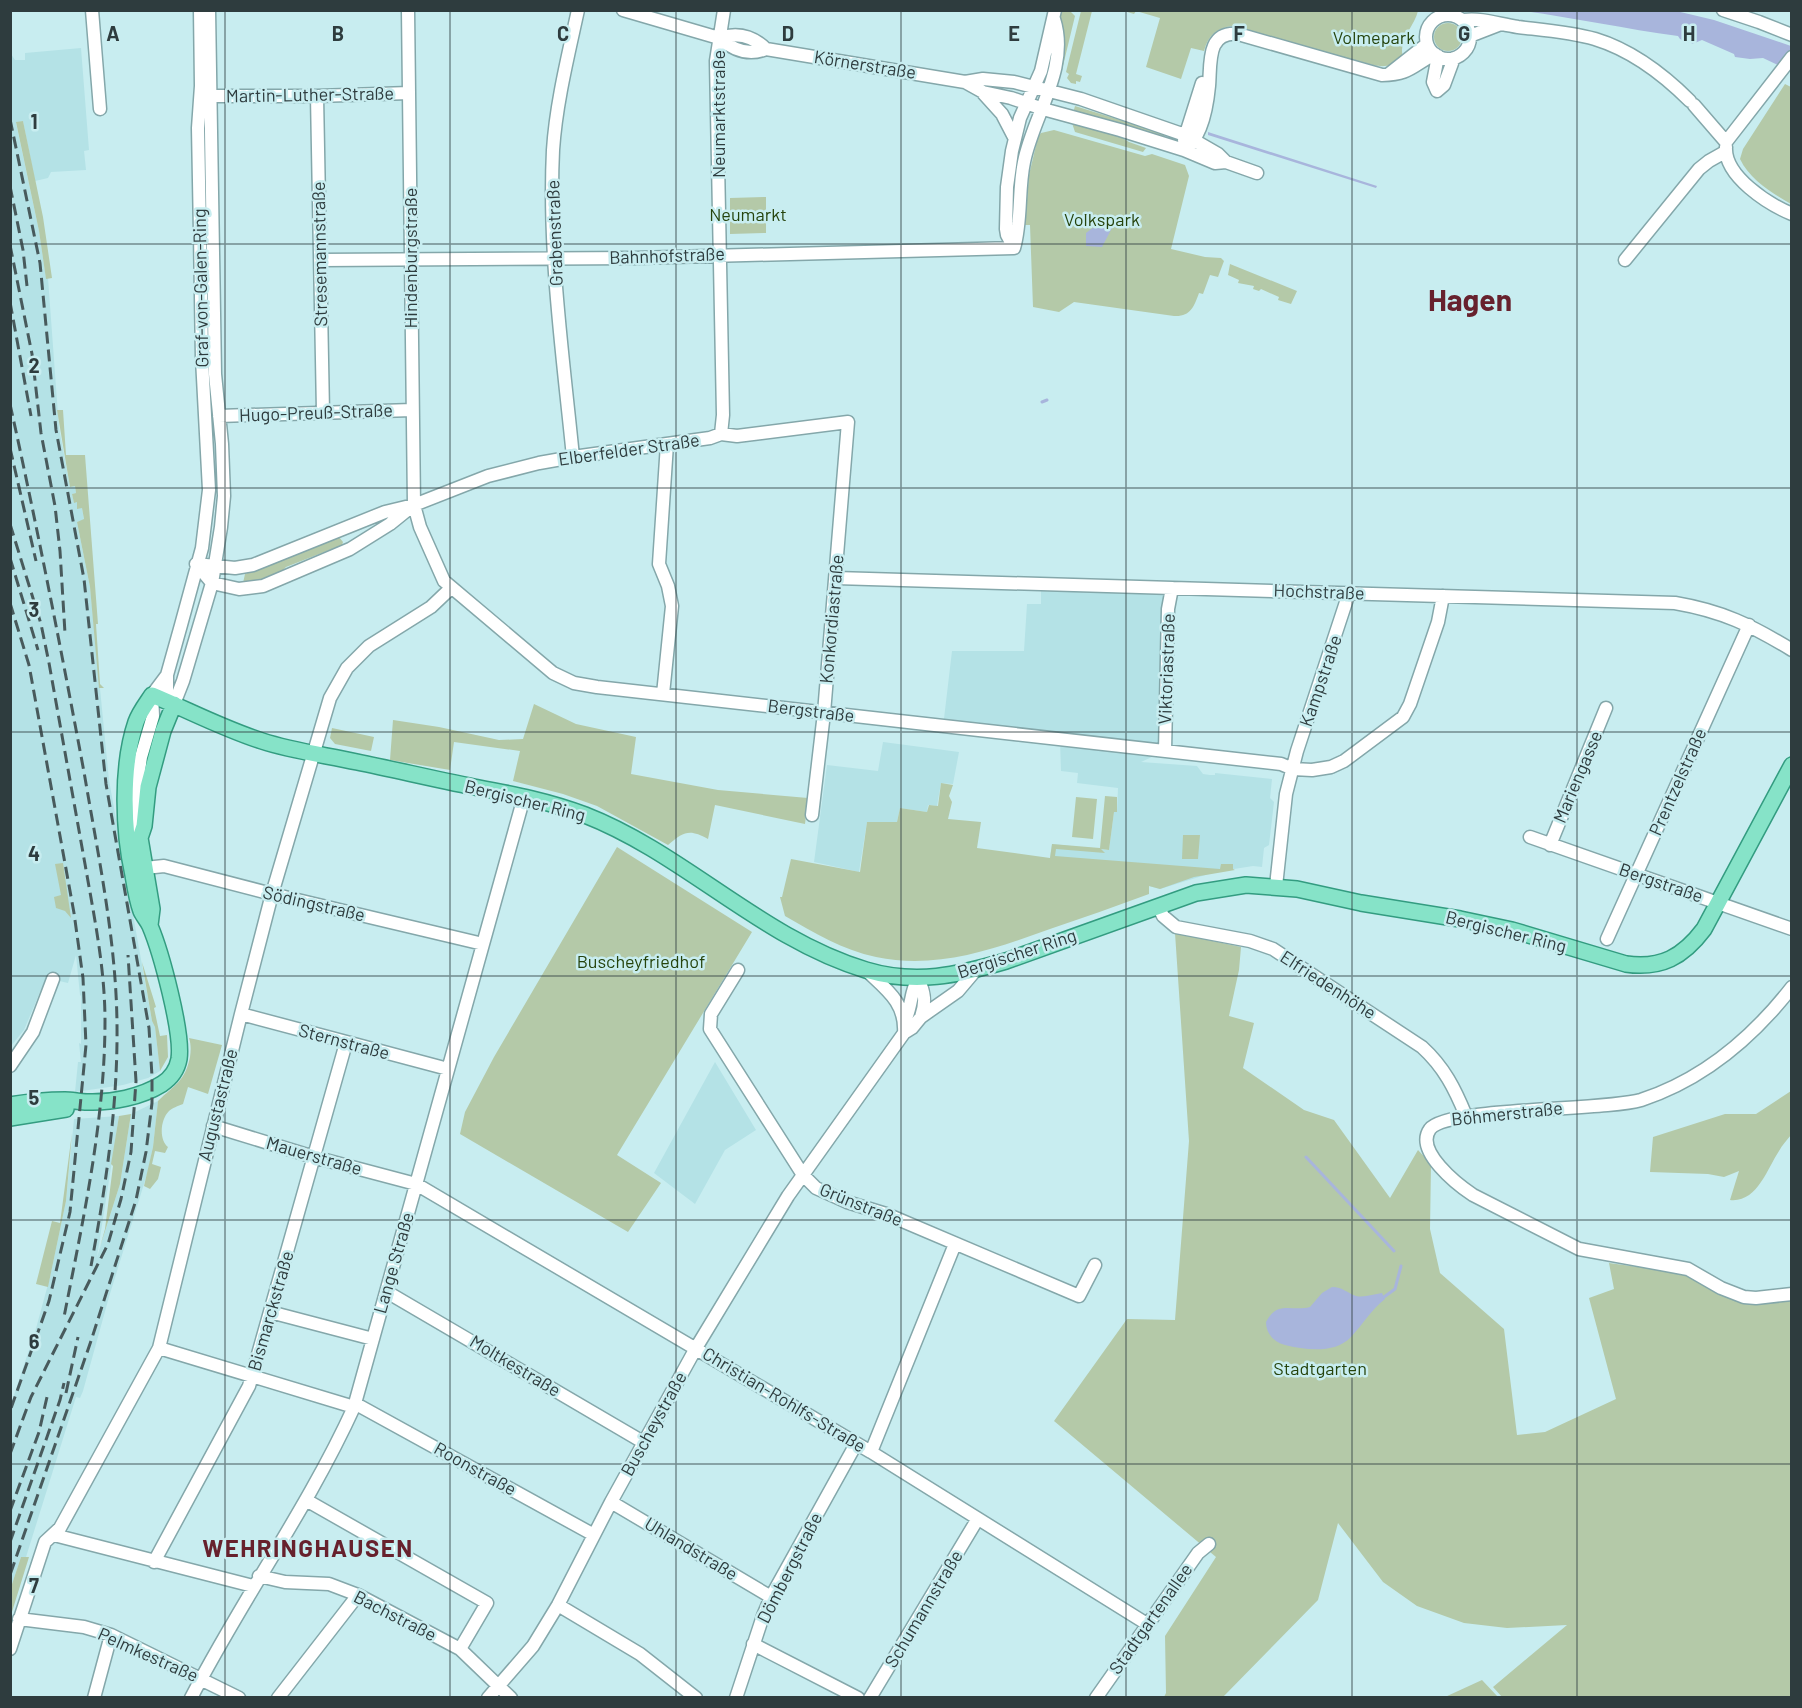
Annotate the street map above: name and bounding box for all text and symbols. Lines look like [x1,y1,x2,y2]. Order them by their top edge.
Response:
text: A [106,21,120,45]
text: B [332,21,344,45]
text: C [557,21,569,45]
text: D [782,21,794,45]
text: E [1008,21,1020,45]
text: F [1233,21,1245,45]
text: G [1458,21,1470,45]
text: H [1683,21,1695,45]
park label: Volmepark [1333,26,1415,48]
street label: Körnerstraße [813,45,918,83]
street label: Neumarktstraße [707,50,729,178]
street label: Martin-Luther-Straße [226,82,394,106]
text: 1 [30,109,38,133]
street label: Grabenstraße [541,180,567,287]
street label: Stresemannstraße [307,181,331,327]
street label: Hindenburgstraße [399,188,421,328]
park label: Neumarkt [709,203,787,225]
street label: Graf-von-Galen-Ring [188,208,212,368]
park label: Volkspark [1064,208,1140,230]
street label: Bahnhofstraße [609,242,725,268]
district label: Hagen [1428,281,1512,317]
text: 2 [28,353,40,377]
street label: Hugo-Preuß-Straße [239,398,393,426]
street label: Elberfelder Straße [557,428,701,470]
street label: Konkordiastraße [814,554,848,684]
street label: Hochstraße [1273,578,1365,604]
text: 3 [29,597,39,621]
street label: Viktoriastraße [1153,613,1179,725]
street label: Kampstraße [1294,632,1346,729]
street label: Bergstraße [766,694,856,726]
street label: Prentzelstraße [1644,724,1711,839]
street label: Mariengasse [1548,727,1606,826]
street label: Bergischer Ring [463,774,588,826]
text: 4 [28,841,40,865]
street label: Bergstraße [1616,857,1706,907]
street label: Södingstraße [261,881,368,925]
street label: Bergischer Ring [1444,905,1569,957]
street label: Bergischer Ring [954,923,1079,983]
street label: Elfriedenhöhe [1277,945,1381,1023]
park label: Buscheyfriedhof [577,950,705,972]
street label: Sternstraße [296,1018,392,1064]
street label: Augustastraße [192,1046,242,1163]
text: 5 [29,1085,40,1109]
street label: Böhmerstraße [1450,1096,1564,1130]
street label: Mauerstraße [264,1131,365,1179]
street label: Grünstraße [817,1177,906,1231]
street label: Lange Straße [368,1210,418,1316]
street label: Bismarckstraße [242,1248,298,1373]
text: 6 [29,1329,40,1353]
street label: Moltkestraße [466,1329,565,1401]
street label: Christian-Rohlfs-Straße [699,1342,870,1457]
park label: Stadtgarten [1273,1357,1367,1379]
street label: Buscheystraße [615,1367,691,1480]
street label: Roonstraße [430,1436,521,1500]
street label: Dömbergstraße [752,1509,826,1627]
street label: Uhlandstraße [641,1512,742,1585]
district label: WEHRINGHAUSEN [202,1533,414,1562]
street label: Schumannstraße [879,1546,967,1671]
street label: Stadtgartenallee [1104,1559,1197,1678]
text: 7 [29,1573,39,1597]
street label: Bachstraße [350,1585,441,1645]
street label: Pelmkestraße [95,1622,202,1686]

